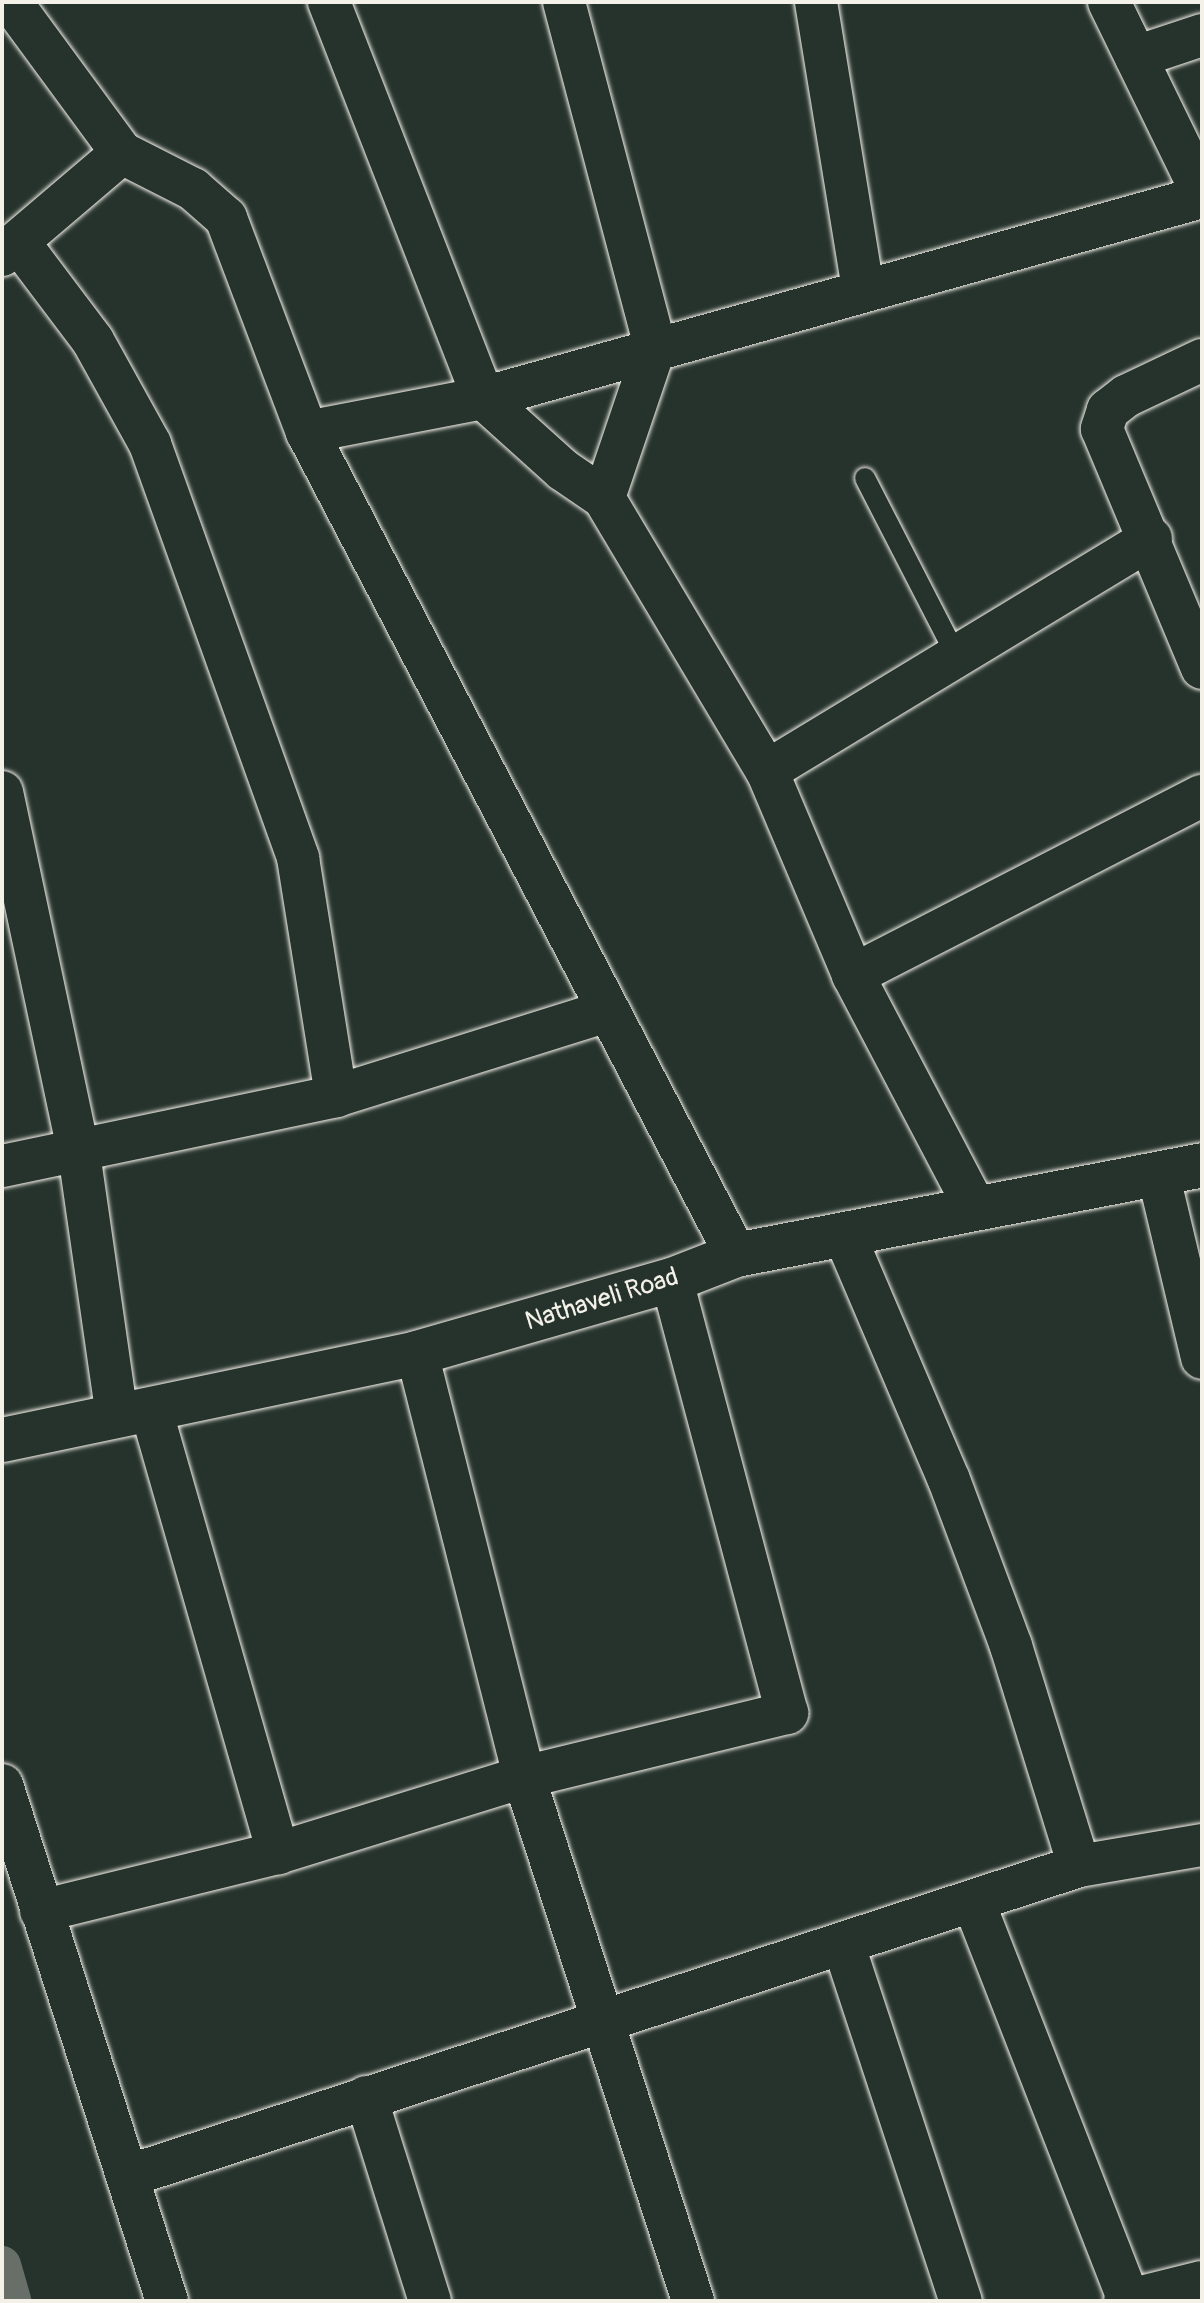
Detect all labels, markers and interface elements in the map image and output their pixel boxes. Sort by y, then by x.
street label: Nathaveli Road [522,1262,682,1338]

